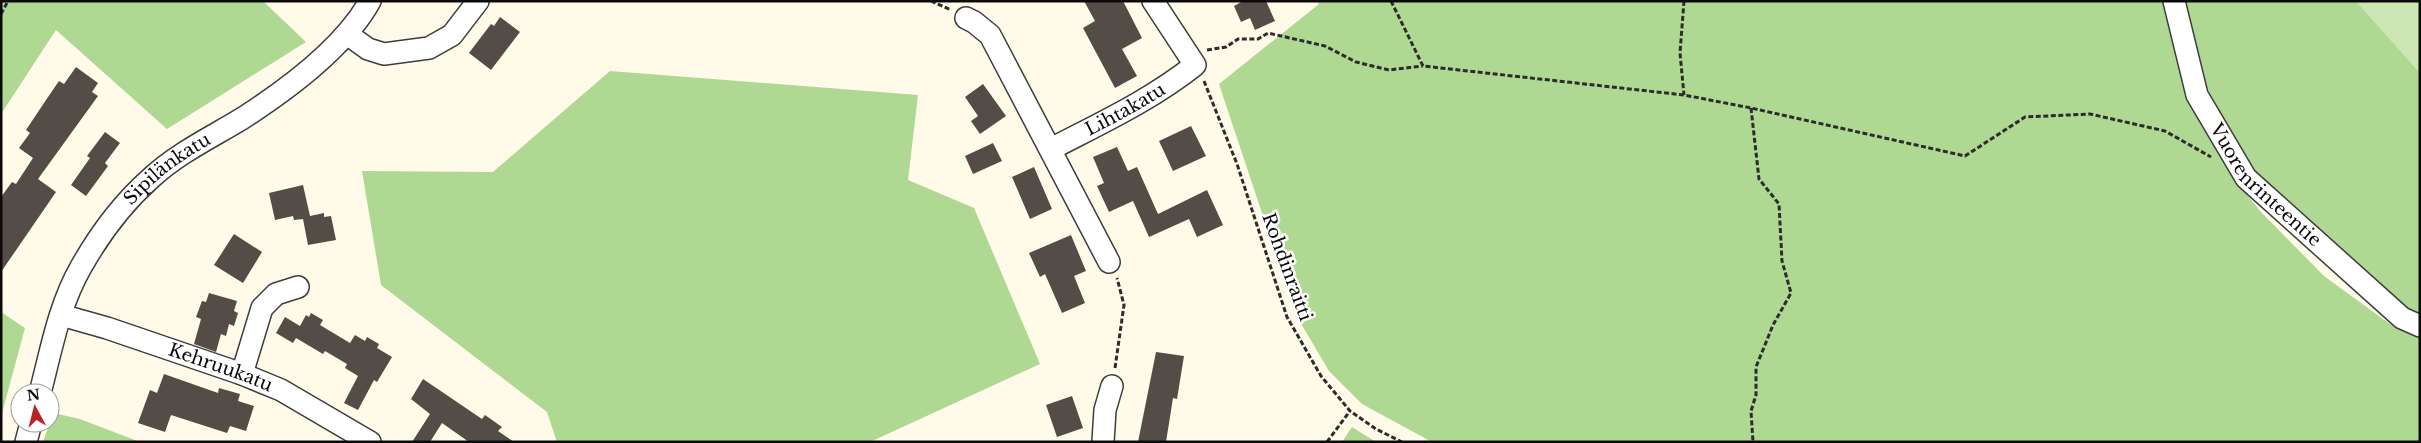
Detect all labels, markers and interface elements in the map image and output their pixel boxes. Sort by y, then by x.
street label: Lihtakatu [1082,78,1169,141]
street label: Vuorenrinteentie [2205,119,2326,251]
street label: Sipilänkatu [119,128,214,209]
street label: Rohdinraitti [1257,210,1317,324]
street label: Kehruukatu [166,339,276,396]
north arrow [10,383,60,433]
text: N [26,385,41,405]

